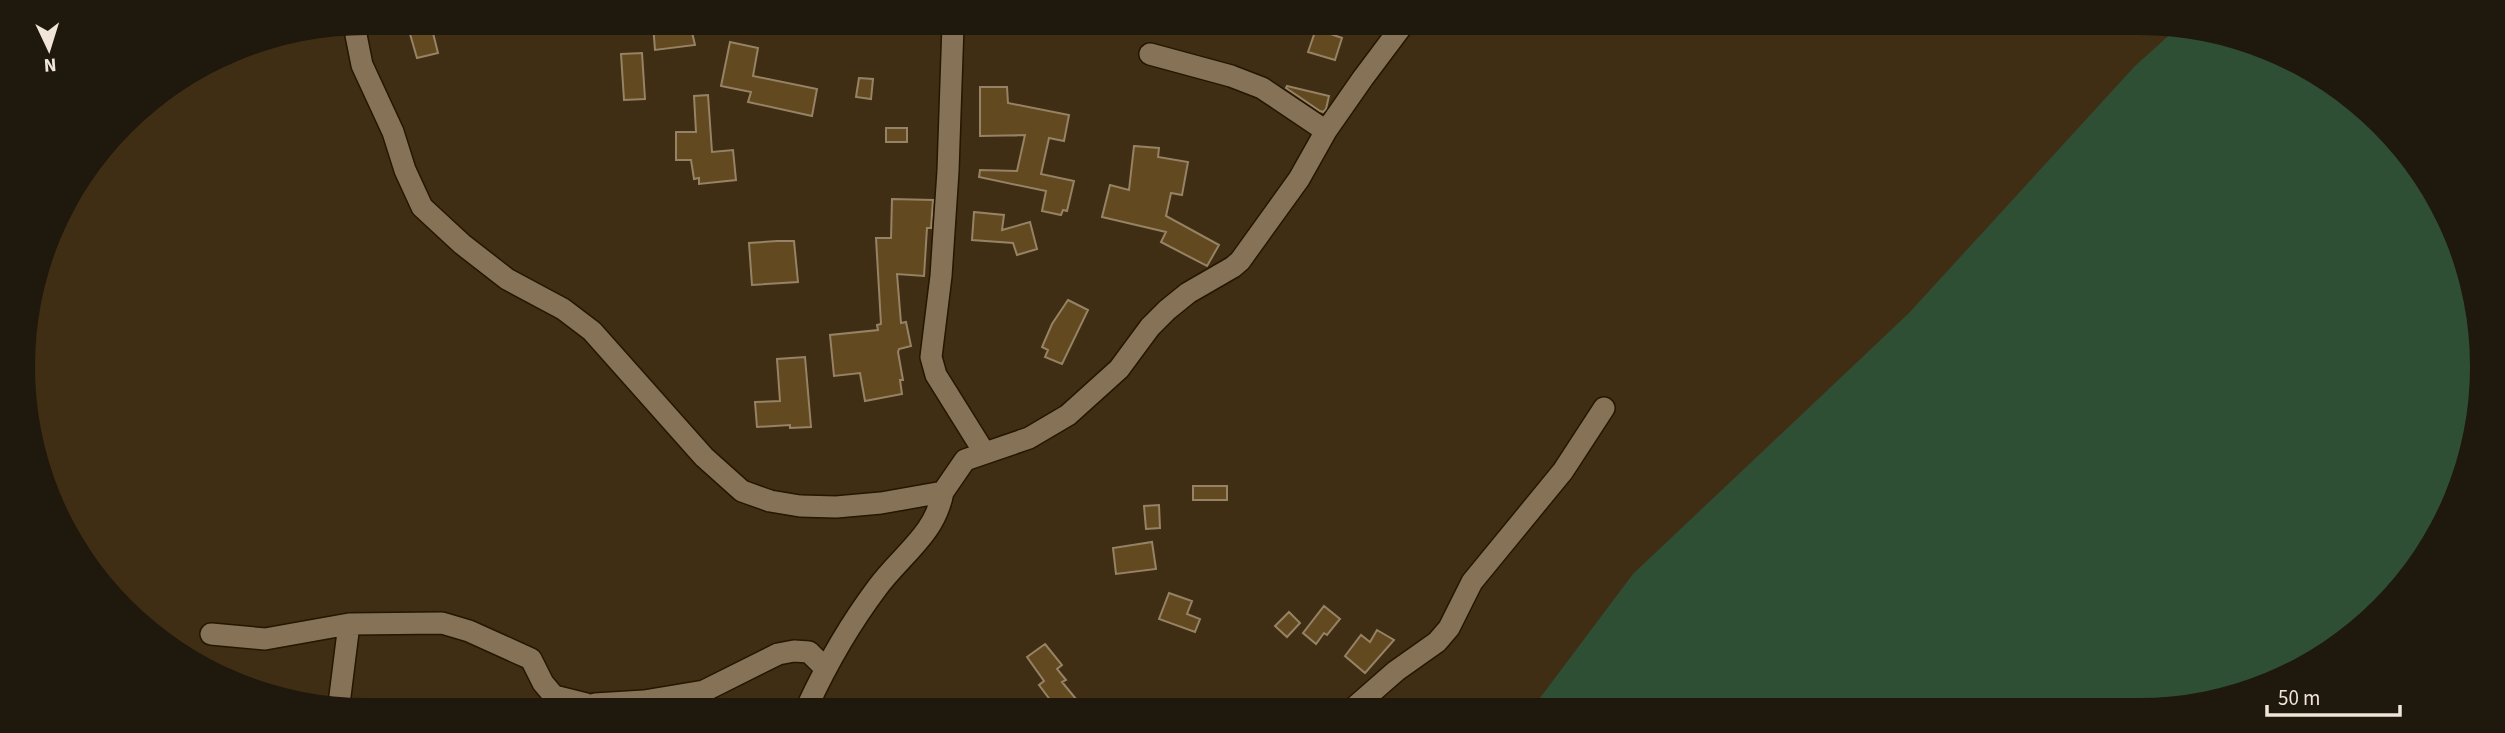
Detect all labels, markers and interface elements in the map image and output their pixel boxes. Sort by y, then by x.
north arrow [14,14,84,84]
text: N [43,51,57,78]
scale bar [2267,674,2400,718]
text: 50 m [2278,683,2320,713]

